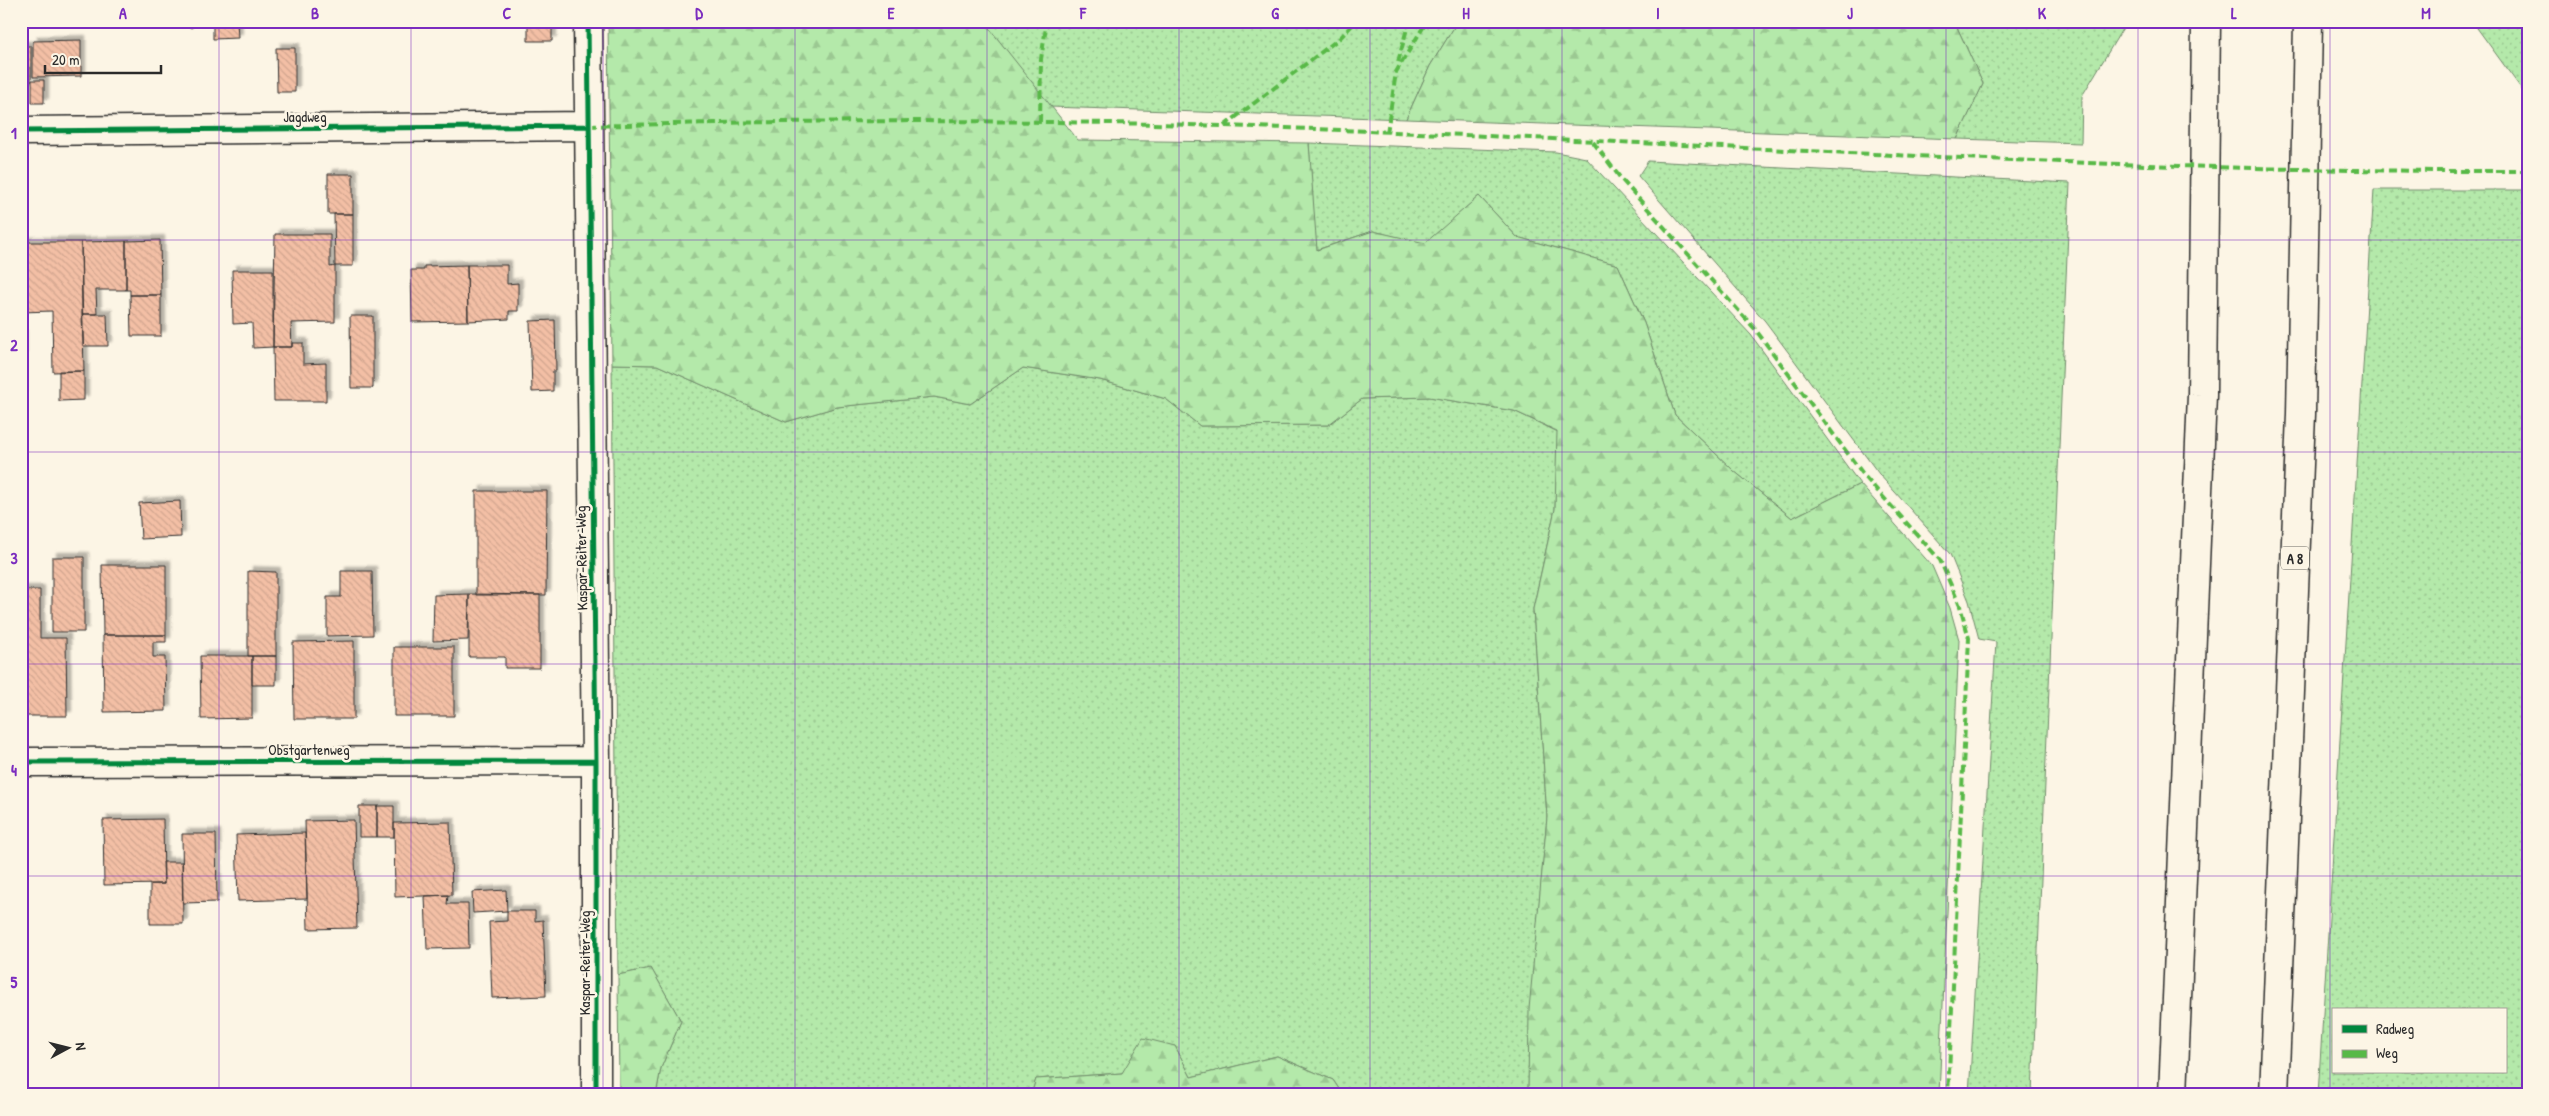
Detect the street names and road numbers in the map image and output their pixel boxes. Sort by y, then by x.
street label: Jagdweg [283,106,327,127]
street label: Kaspar-Reiter-Weg [570,505,592,610]
road number: A 8 [2281,546,2309,570]
street label: Obstgartenweg [268,739,350,760]
street label: Kaspar-Reiter-Weg [574,910,595,1015]

